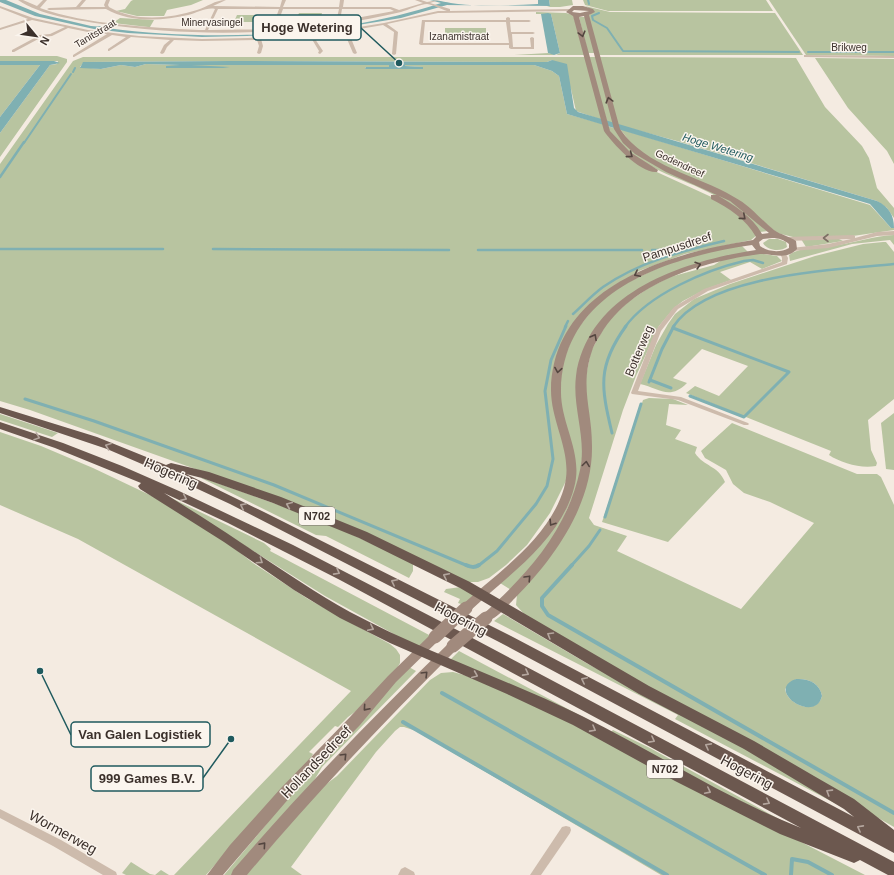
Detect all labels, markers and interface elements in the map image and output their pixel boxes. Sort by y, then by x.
callout: Hoge Wetering [253,15,361,40]
north arrow [16,16,56,56]
street label: Tanitstraat [73,17,118,50]
street label: Minervasingel [181,17,243,28]
text: Hoge Wetering [261,20,353,35]
one-way arrow [577,30,586,37]
street label: Izanamistraat [429,31,489,42]
text: N [38,34,52,47]
street label: Brikweg [831,42,867,53]
one-way arrow [605,97,614,104]
water label: Hoge Wetering [681,131,756,164]
street label: Godendreef [654,147,706,180]
one-way arrow [625,150,632,157]
one-way arrow [738,212,746,219]
street label: Pampusdreef [641,229,714,265]
one-way arrow [823,234,829,242]
one-way arrow [695,261,702,270]
one-way arrow [634,269,642,277]
street label: Botterweg [622,323,656,379]
one-way arrow [590,334,597,341]
one-way arrow [554,367,563,373]
one-way arrow [33,433,40,441]
one-way arrow [104,443,111,451]
street label: Hogering [142,454,200,492]
one-way arrow [581,461,590,467]
one-way arrow [180,493,188,501]
one-way arrow [286,501,293,509]
one-way arrow [240,504,247,511]
road number: N702 [299,507,335,525]
one-way arrow [549,519,557,526]
one-way arrow [256,556,263,564]
one-way arrow [333,568,340,575]
one-way arrow [442,573,450,581]
one-way arrow [523,575,530,583]
one-way arrow [391,579,398,587]
street label: Hogering [432,599,490,639]
one-way arrow [367,623,375,631]
one-way arrow [547,632,554,639]
one-way arrow [522,668,529,675]
one-way arrow [472,670,479,678]
one-way arrow [420,671,428,679]
one-way arrow [581,677,588,685]
one-way arrow [364,703,371,711]
callout: Van Galen Logistiek [71,722,210,747]
street label: Hollandsedreef [278,722,355,801]
one-way arrow [589,725,596,732]
text: Van Galen Logistiek [78,727,203,742]
one-way arrow [648,736,655,743]
one-way arrow [705,743,712,751]
street label: Hogering [718,752,776,792]
one-way arrow [339,753,347,761]
road number: N702 [647,760,683,778]
callout: 999 Games B.V. [91,766,203,791]
text: 999 Games B.V. [99,771,195,786]
one-way arrow [704,786,711,794]
one-way arrow [826,789,833,796]
one-way arrow [762,797,770,804]
street label: Wormerweg [26,807,100,857]
one-way arrow [857,825,864,832]
one-way arrow [258,842,265,850]

